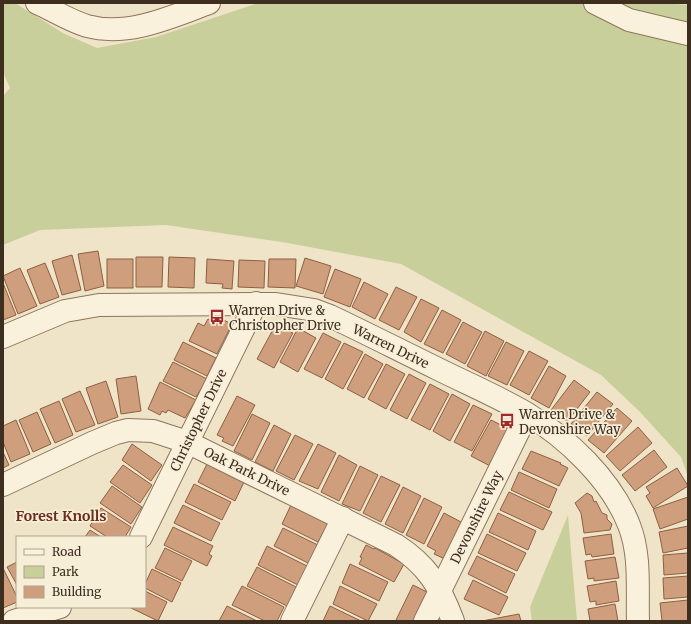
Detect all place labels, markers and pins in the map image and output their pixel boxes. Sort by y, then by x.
place label: Warren Drive & Christopher Drive [228,302,341,334]
bus stop icon: Warren Drive & Christopher Drive [208,308,226,326]
place label: Warren Drive & Devonshire Way [518,406,621,438]
bus stop icon: Warren Drive & Devonshire Way [498,412,516,430]

